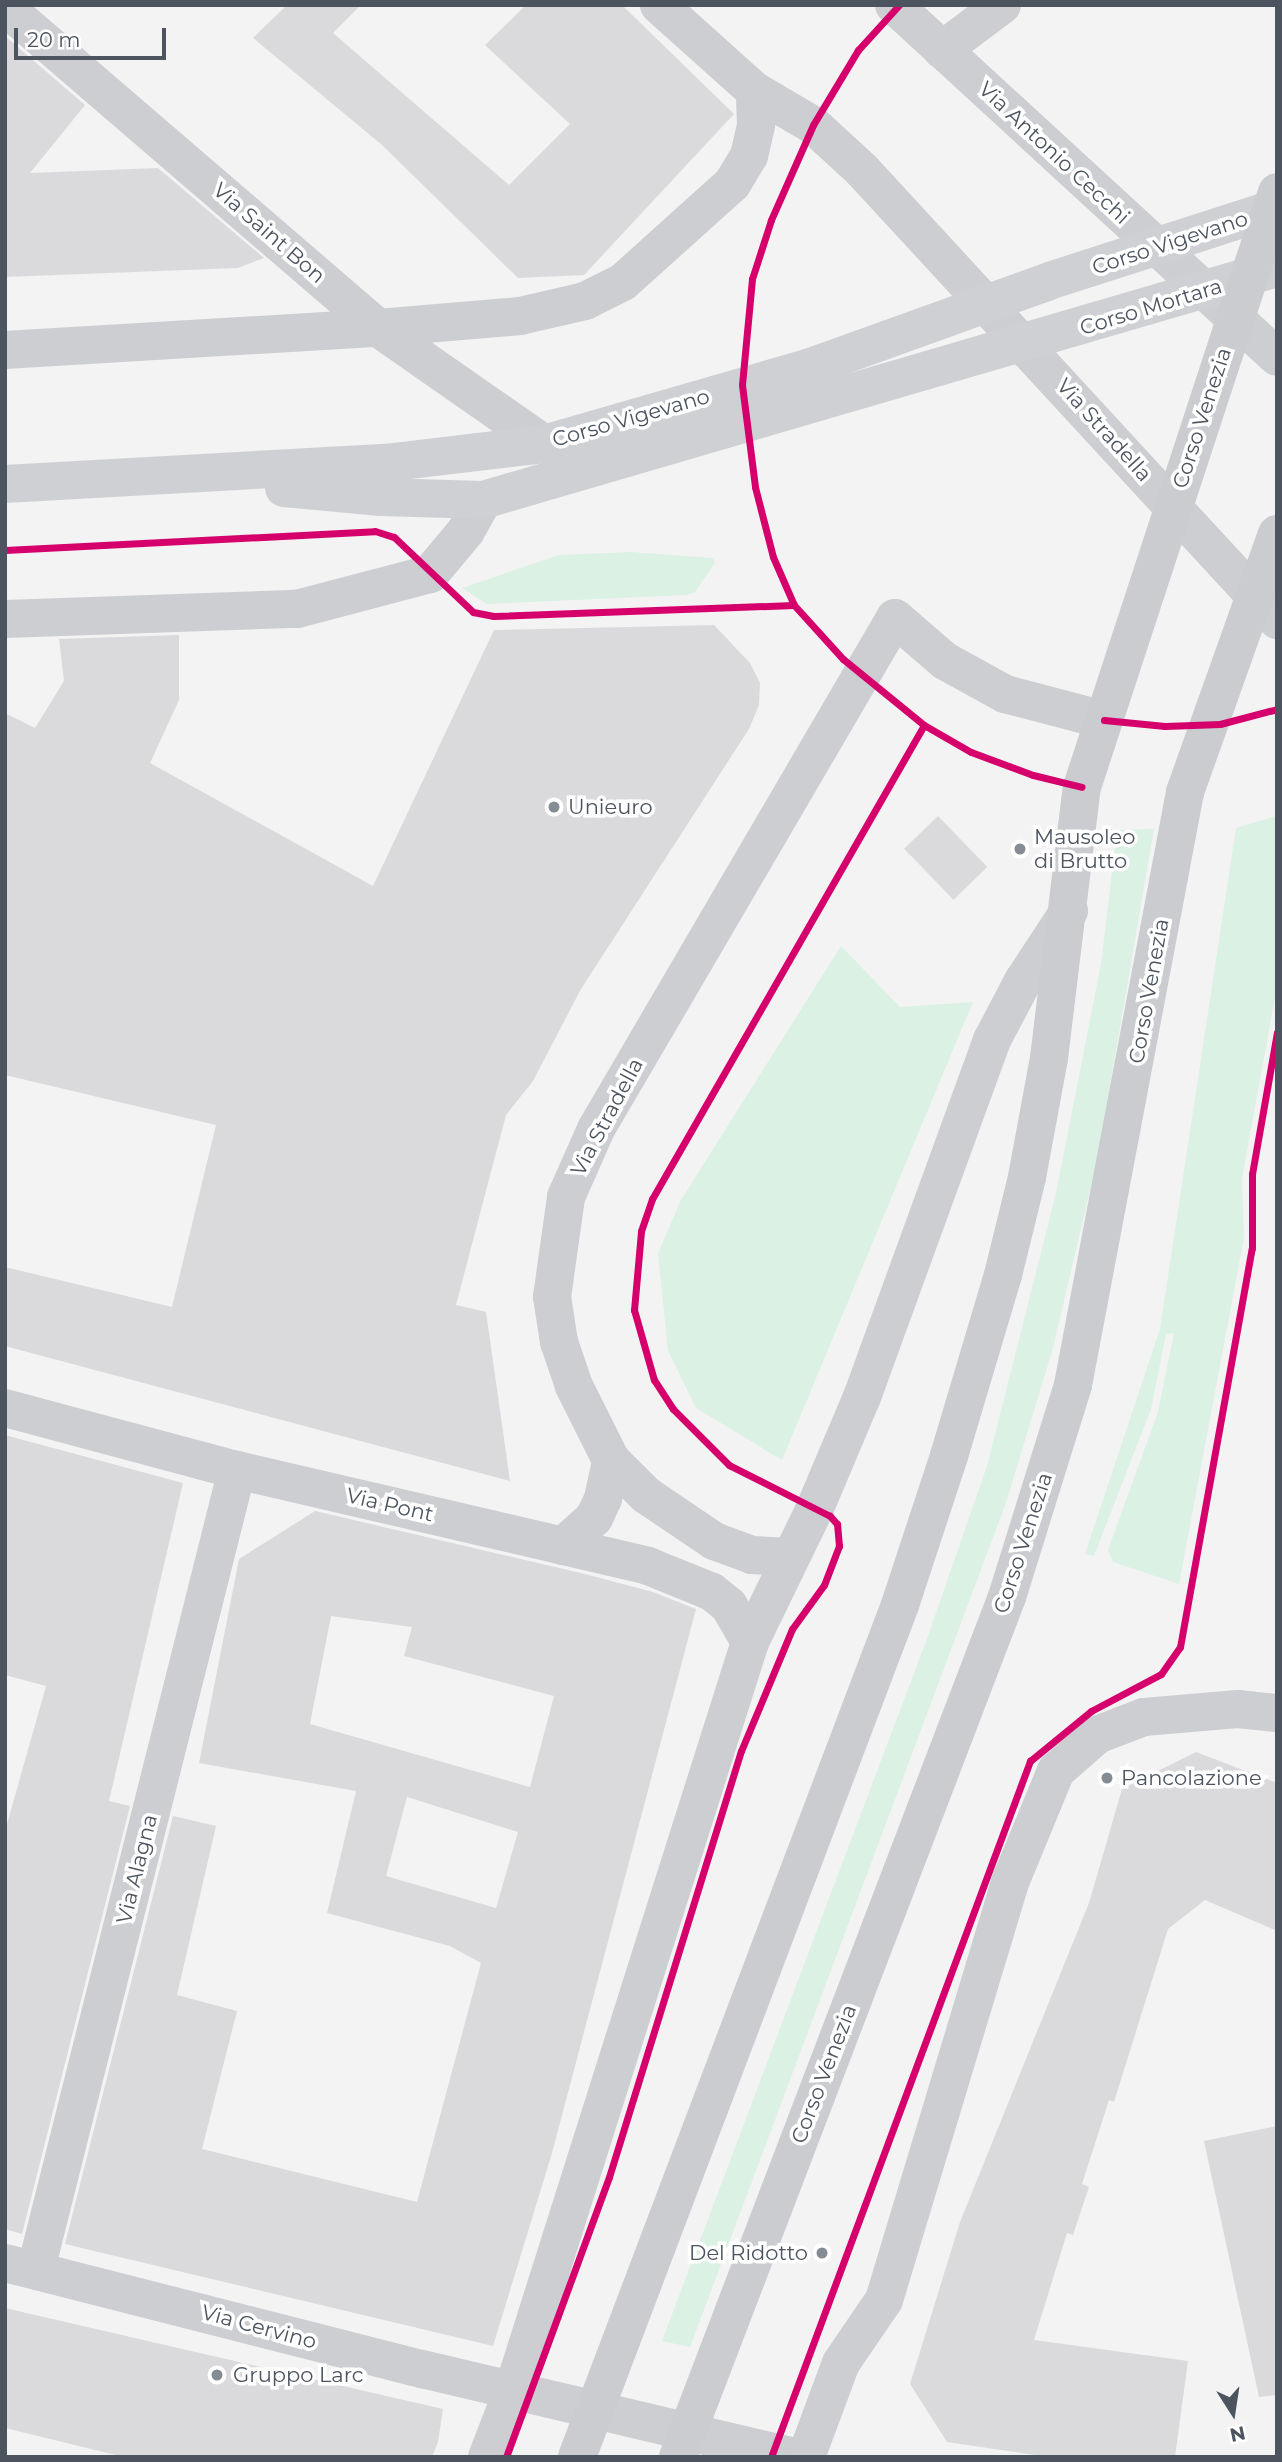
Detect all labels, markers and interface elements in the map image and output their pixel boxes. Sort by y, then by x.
scale bar [18,14,170,58]
text: 20 m [27,27,81,52]
street label: Via Antonio Cecchi [973,77,1135,229]
street label: Via Saint Bon [208,177,330,289]
street label: Corso Vigevano [1089,206,1251,280]
street label: Corso Mortara [1077,273,1225,341]
street label: Corso Venezia [1167,344,1237,492]
street label: Via Stradella [1051,373,1157,487]
street label: Corso Vigevano [549,384,713,452]
place label: Unieuro [568,794,653,820]
marker: Unieuro [546,799,562,815]
place label: Mausoleo di Brutto [1034,824,1135,874]
marker: Mausoleo di Brutto [1012,841,1028,857]
street label: Corso Venezia [1124,917,1174,1065]
street label: Via Stradella [565,1054,649,1180]
street label: Corso Venezia [988,1469,1058,1617]
street label: Via Pont [344,1483,436,1527]
place label: Pancolazione [1121,1765,1262,1791]
marker: Pancolazione [1099,1770,1115,1786]
street label: Via Alagna [111,1812,163,1926]
street label: Corso Venezia [786,2001,862,2147]
place label: Del Ridotto [689,2240,808,2266]
marker: Del Ridotto [814,2245,830,2261]
street label: Via Cervino [199,2300,319,2354]
place label: Gruppo Larc [233,2362,364,2388]
marker: Gruppo Larc [207,2365,227,2385]
north arrow [1198,2378,1268,2448]
text: N [1228,2421,1247,2447]

